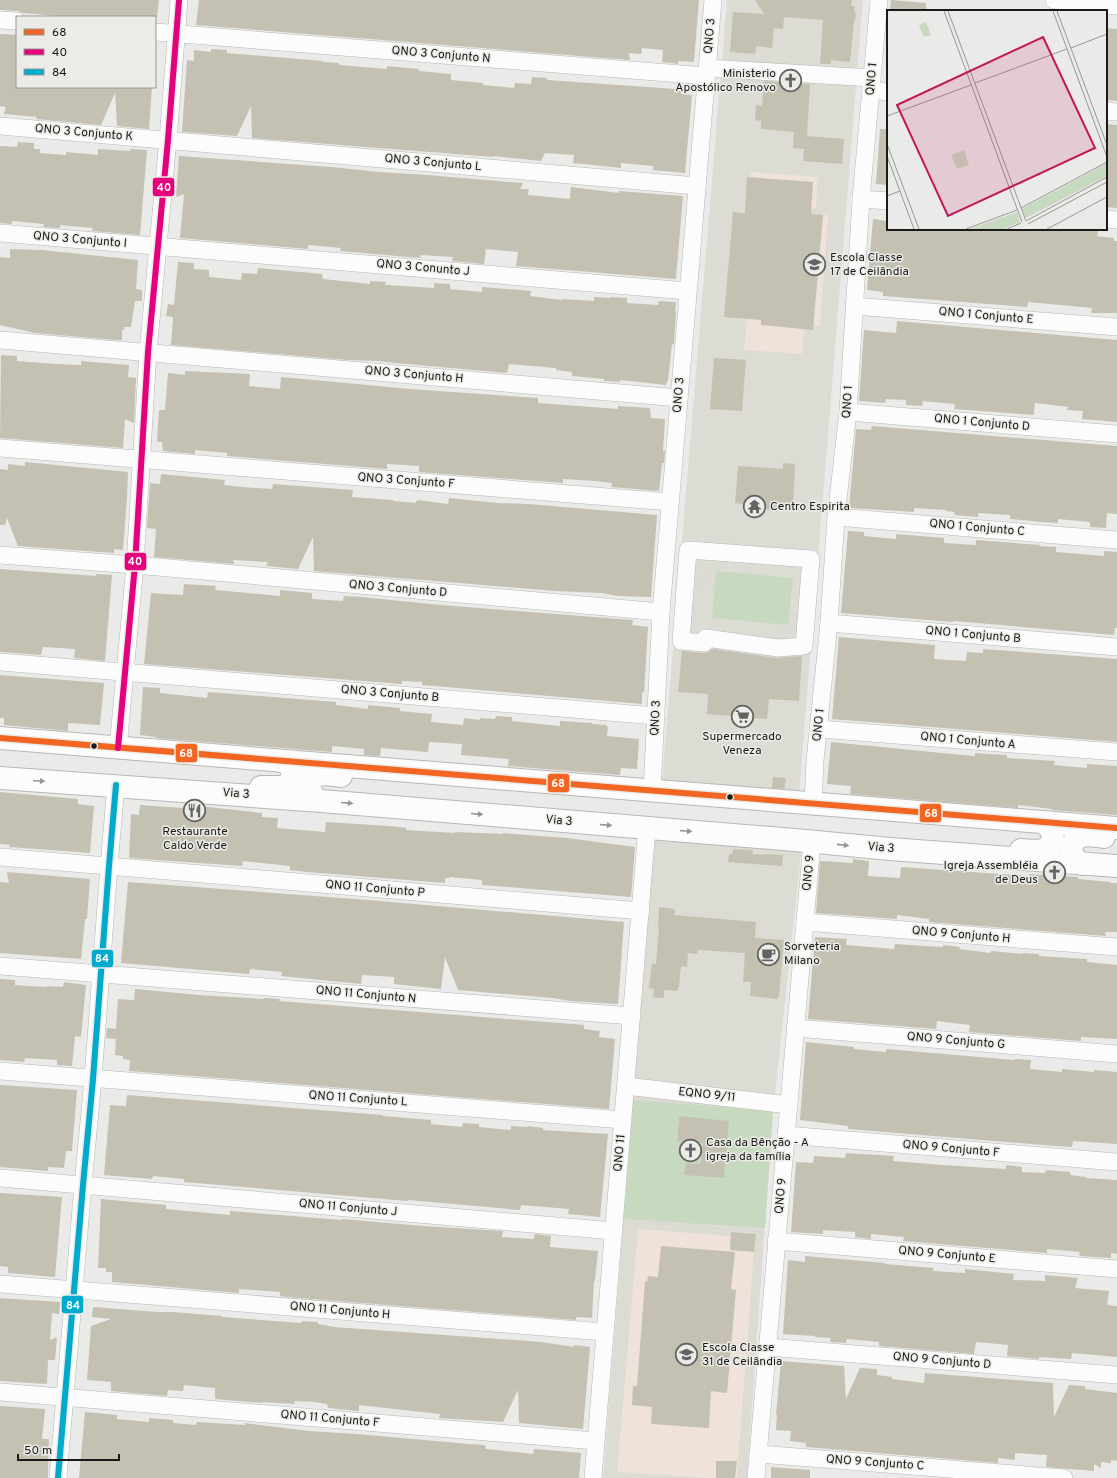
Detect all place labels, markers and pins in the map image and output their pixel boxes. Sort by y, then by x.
place label: Ministerio Apostólico Renovo [675,66,776,96]
church icon: Ministerio Apostólico Renovo [778,68,804,94]
place label: Escola Classe 17 de Ceilândia [830,250,909,280]
school or university icon: Escola Classe 17 de Ceilândia [802,252,828,278]
temple icon: Centro Espirita [741,494,767,520]
place label: Centro Espirita [770,499,850,515]
supermarket icon: Supermercado Veneza [729,703,755,729]
place label: Supermercado Veneza [702,729,782,759]
unlabelled marker [89,741,99,751]
unlabelled marker [725,792,735,802]
restaurant icon: Restaurante Caldo Verde [182,798,208,824]
place label: Restaurante Caldo Verde [162,824,228,854]
place label: Igreja Assembléia de Deus [944,858,1038,888]
church icon: Igreja Assembléia de Deus [1041,860,1067,886]
place label: Sorveteria Milano [784,939,840,969]
cafe icon: Sorveteria Milano [755,941,781,967]
place label: Casa da Bênção - A igreja da família [706,1135,809,1165]
church icon: Casa da Bênção - A igreja da família [678,1137,704,1163]
place label: Escola Classe 31 de Ceilândia [702,1340,782,1370]
school or university icon: Escola Classe 31 de Ceilândia [674,1342,700,1368]

